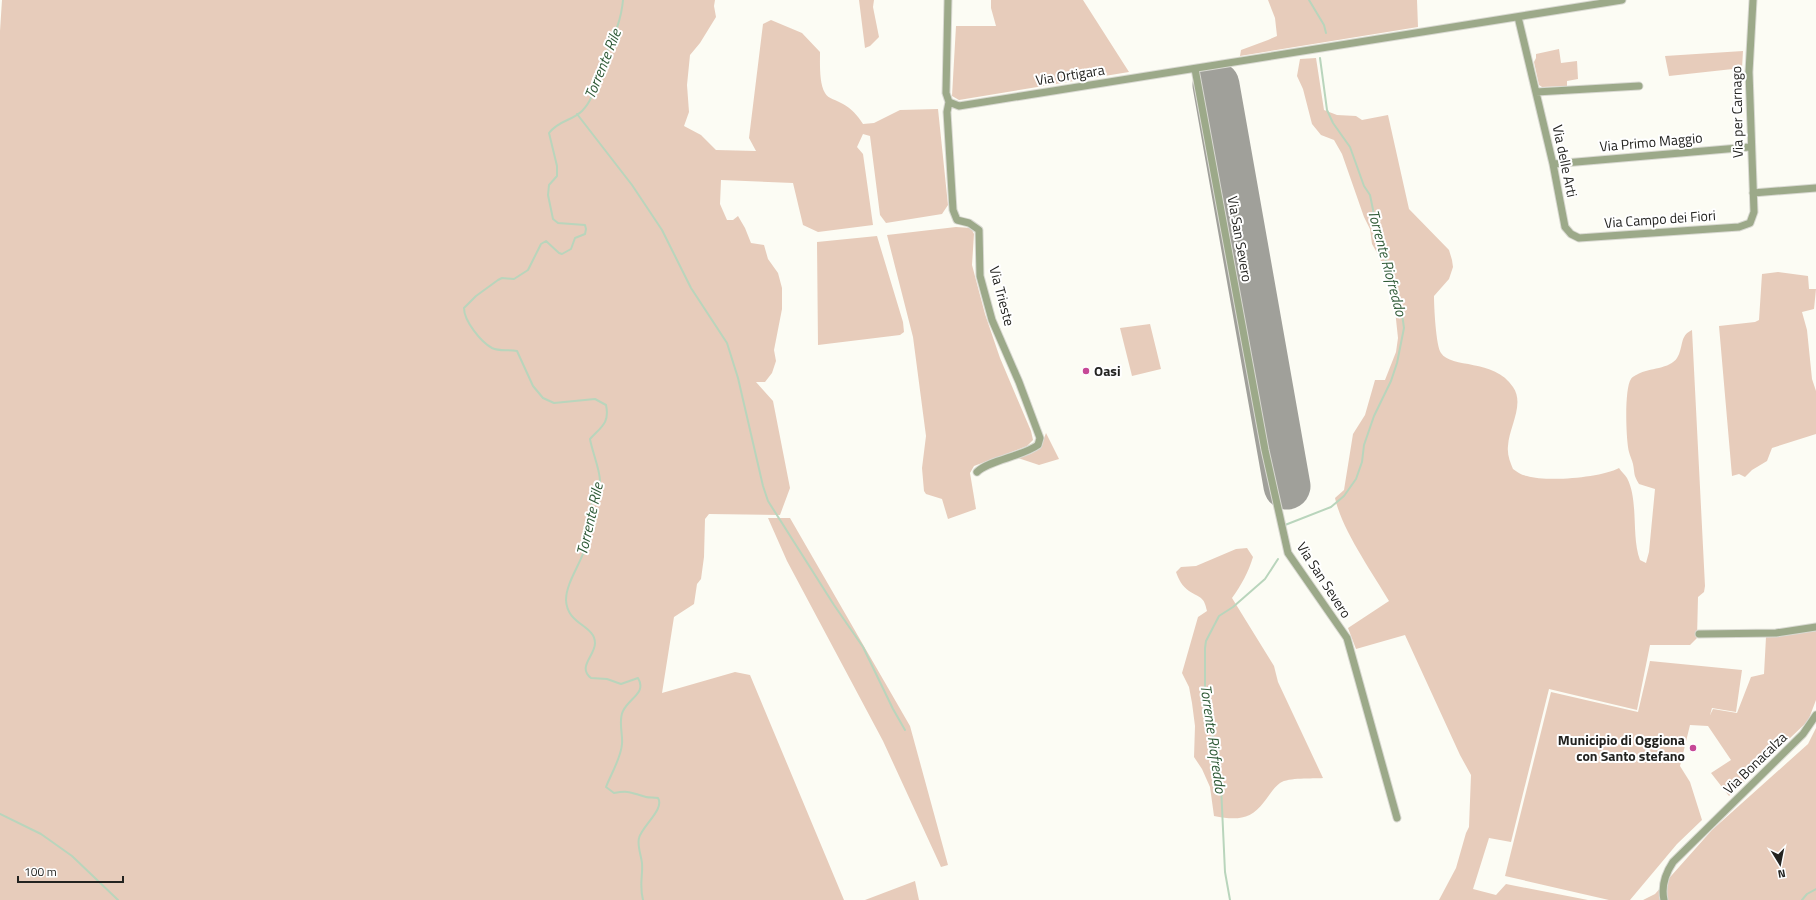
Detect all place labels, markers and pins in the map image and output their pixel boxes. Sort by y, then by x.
place label: Oasi [1094,360,1121,381]
marker: Oasi [1081,366,1091,376]
place label: Municipio di Oggiona con Santo stefano [1558,729,1685,766]
marker: Municipio di Oggiona con Santo stefano [1688,743,1698,753]

